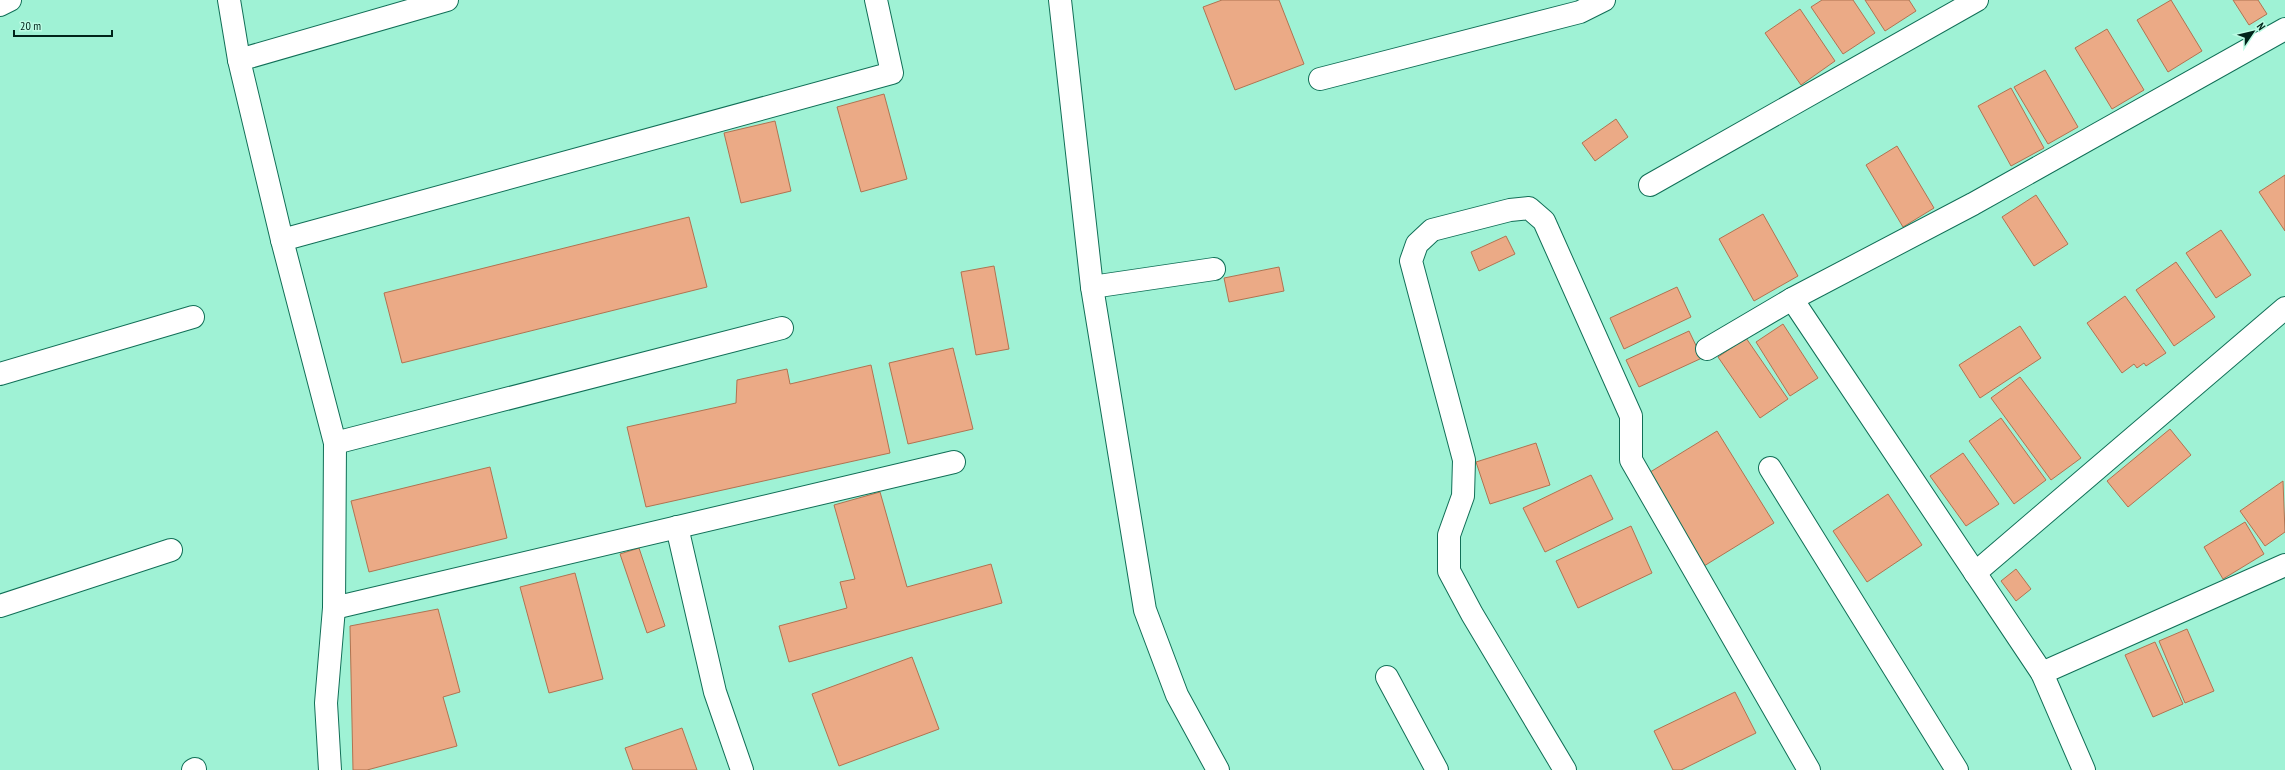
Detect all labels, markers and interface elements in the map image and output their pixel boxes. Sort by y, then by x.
scale bar [14,12,112,38]
north arrow [2233,12,2273,52]
text: 20 m [20,18,41,33]
text: N [2254,20,2269,33]

